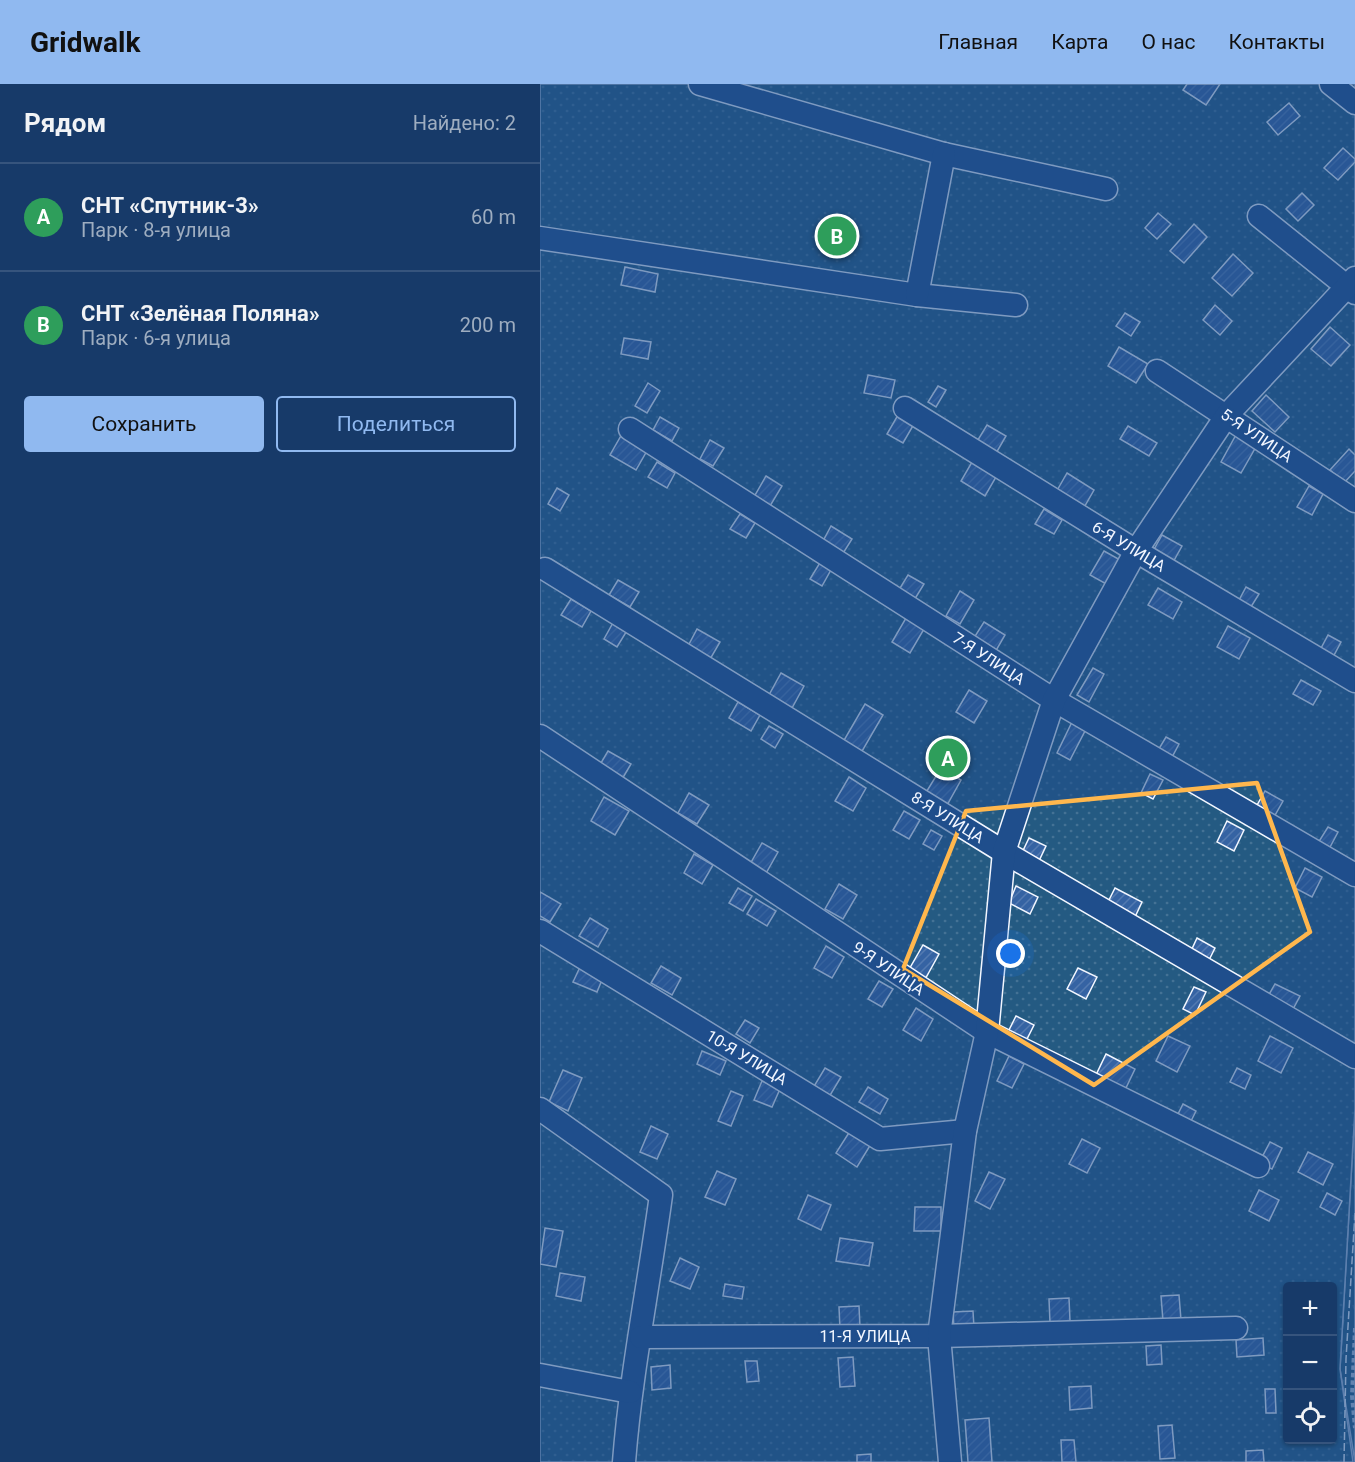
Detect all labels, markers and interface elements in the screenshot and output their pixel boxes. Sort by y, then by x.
text: Gridwalk [30,26,140,59]
text: Главная [938,30,1018,54]
text: Карта [1051,30,1108,54]
text: О нас [1141,30,1196,54]
text: Контакты [1229,30,1325,54]
text: Рядом [24,108,106,138]
text: Найдено: 2 [413,111,516,135]
text: СНТ «Спутник-3» [81,193,259,218]
text: A [37,205,50,229]
text: 60 m [471,205,516,229]
pin: B [818,214,856,258]
text: Парк · 8-я улица [81,218,231,242]
text: СНТ «Зелёная Поляна» [81,301,320,326]
text: B [37,313,50,337]
text: 200 m [460,313,516,337]
text: Парк · 6-я улица [81,326,231,350]
button: Сохранить [24,396,264,452]
button: Поделиться [276,396,516,452]
street label: 5-Я УЛИЦА [1217,405,1297,467]
street label: 6-Я УЛИЦА [1089,517,1169,576]
street label: 7-Я УЛИЦА [949,628,1029,689]
pin: A [928,736,968,780]
street label: 8-Я УЛИЦА [908,788,988,848]
street label: 9-Я УЛИЦА [849,938,929,1000]
your location [996,939,1025,968]
street label: 10-Я УЛИЦА [703,1026,791,1089]
map controls [1283,1282,1337,1444]
button: + [1283,1282,1337,1336]
street label: 11-Я УЛИЦА [819,1327,911,1346]
button: − [1283,1336,1337,1390]
button: locate [1283,1390,1337,1444]

